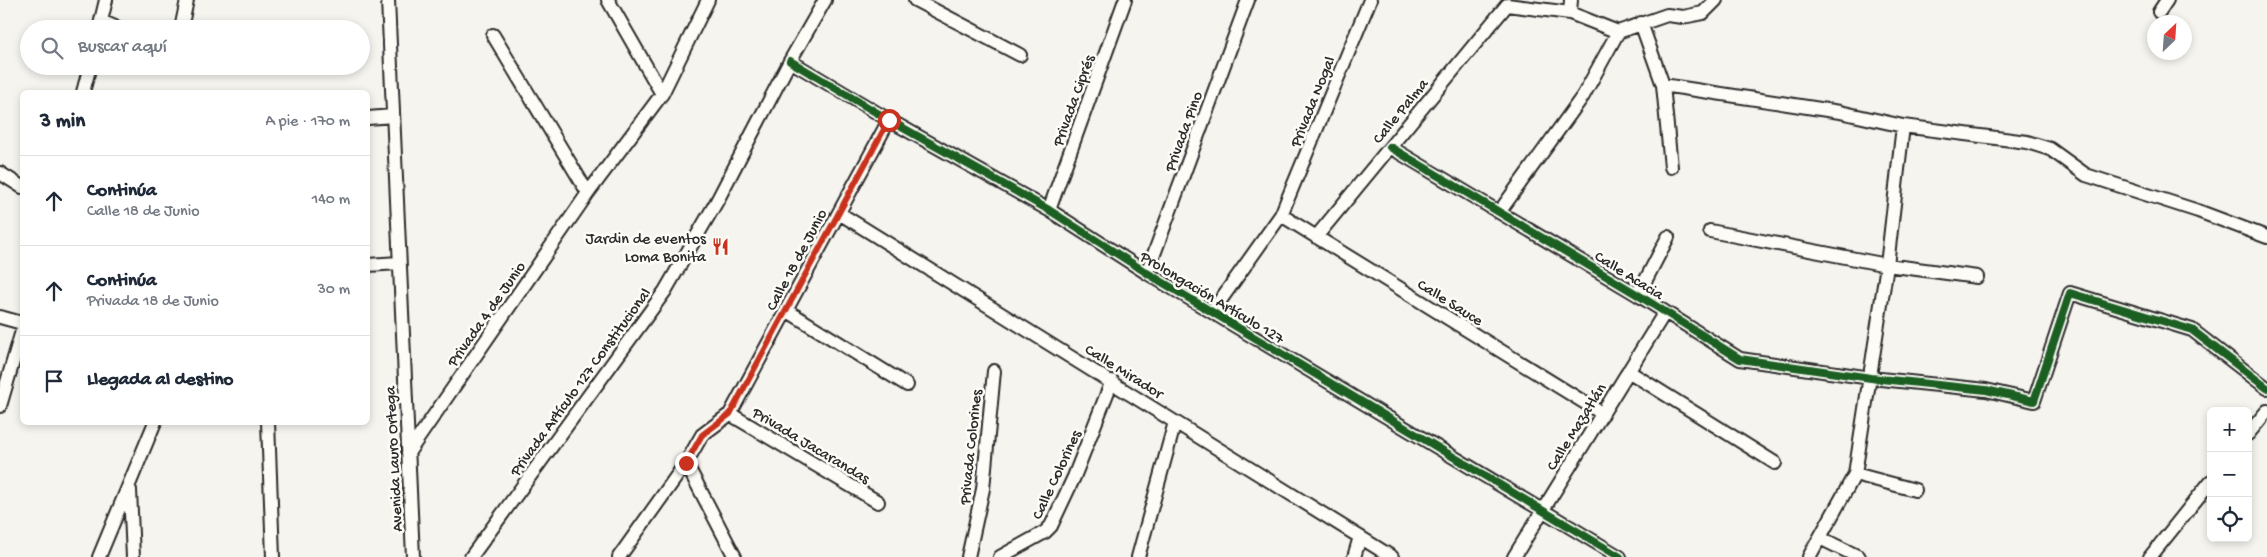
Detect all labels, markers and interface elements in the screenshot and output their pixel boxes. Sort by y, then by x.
north arrow [2147,15,2192,60]
search box [20,20,370,75]
icon: search [38,34,66,62]
text: Buscar aquí [78,36,167,59]
street label: Privada Ciprés [1050,52,1101,150]
street label: Privada Nogal [1287,54,1341,151]
street label: Calle Palma [1370,75,1434,149]
street label: Privada Pino [1162,89,1209,176]
route start [878,109,901,132]
text: 3 min [40,110,85,135]
text: A pie · 170 m [266,113,350,132]
text: Continúa [87,180,157,203]
icon: ahead [40,187,68,215]
text: 140 m [312,191,350,210]
text: Calle 18 de Junio [87,203,199,222]
street label: Calle 18 de Junio [763,207,833,315]
place label: Jardin de eventos Loma Bonita [585,231,707,268]
restaurant icon: Jardin de eventos Loma Bonita [710,236,730,256]
street label: Prolongación Artículo 127 [1135,248,1287,350]
street label: Calle Acacia [1590,248,1667,306]
street label: Privada 4 de Junio [444,259,531,372]
text: Continúa [87,270,157,293]
street label: Calle Sauce [1413,276,1486,332]
icon: ahead [40,277,68,305]
text: 30 m [317,281,350,300]
street label: Privada Artículo 127 Constitucional [507,285,656,482]
text: Privada 18 de Junio [87,293,219,312]
street label: Calle Mirador [1080,341,1167,405]
icon: arrive [40,367,68,395]
text: Llegada al destino [87,369,233,392]
street label: Calle Mazatlán [1544,380,1612,475]
street label: Avenida Lauro Ortega [382,384,409,532]
street label: Privada Colorines [957,388,988,507]
street label: Privada Jacarandas [747,404,873,490]
map controls [2207,407,2252,542]
button: + [2207,407,2252,452]
street label: Calle Colorines [1029,427,1088,523]
route end [675,452,698,475]
button: − [2207,452,2252,497]
button: locate [2207,497,2252,542]

